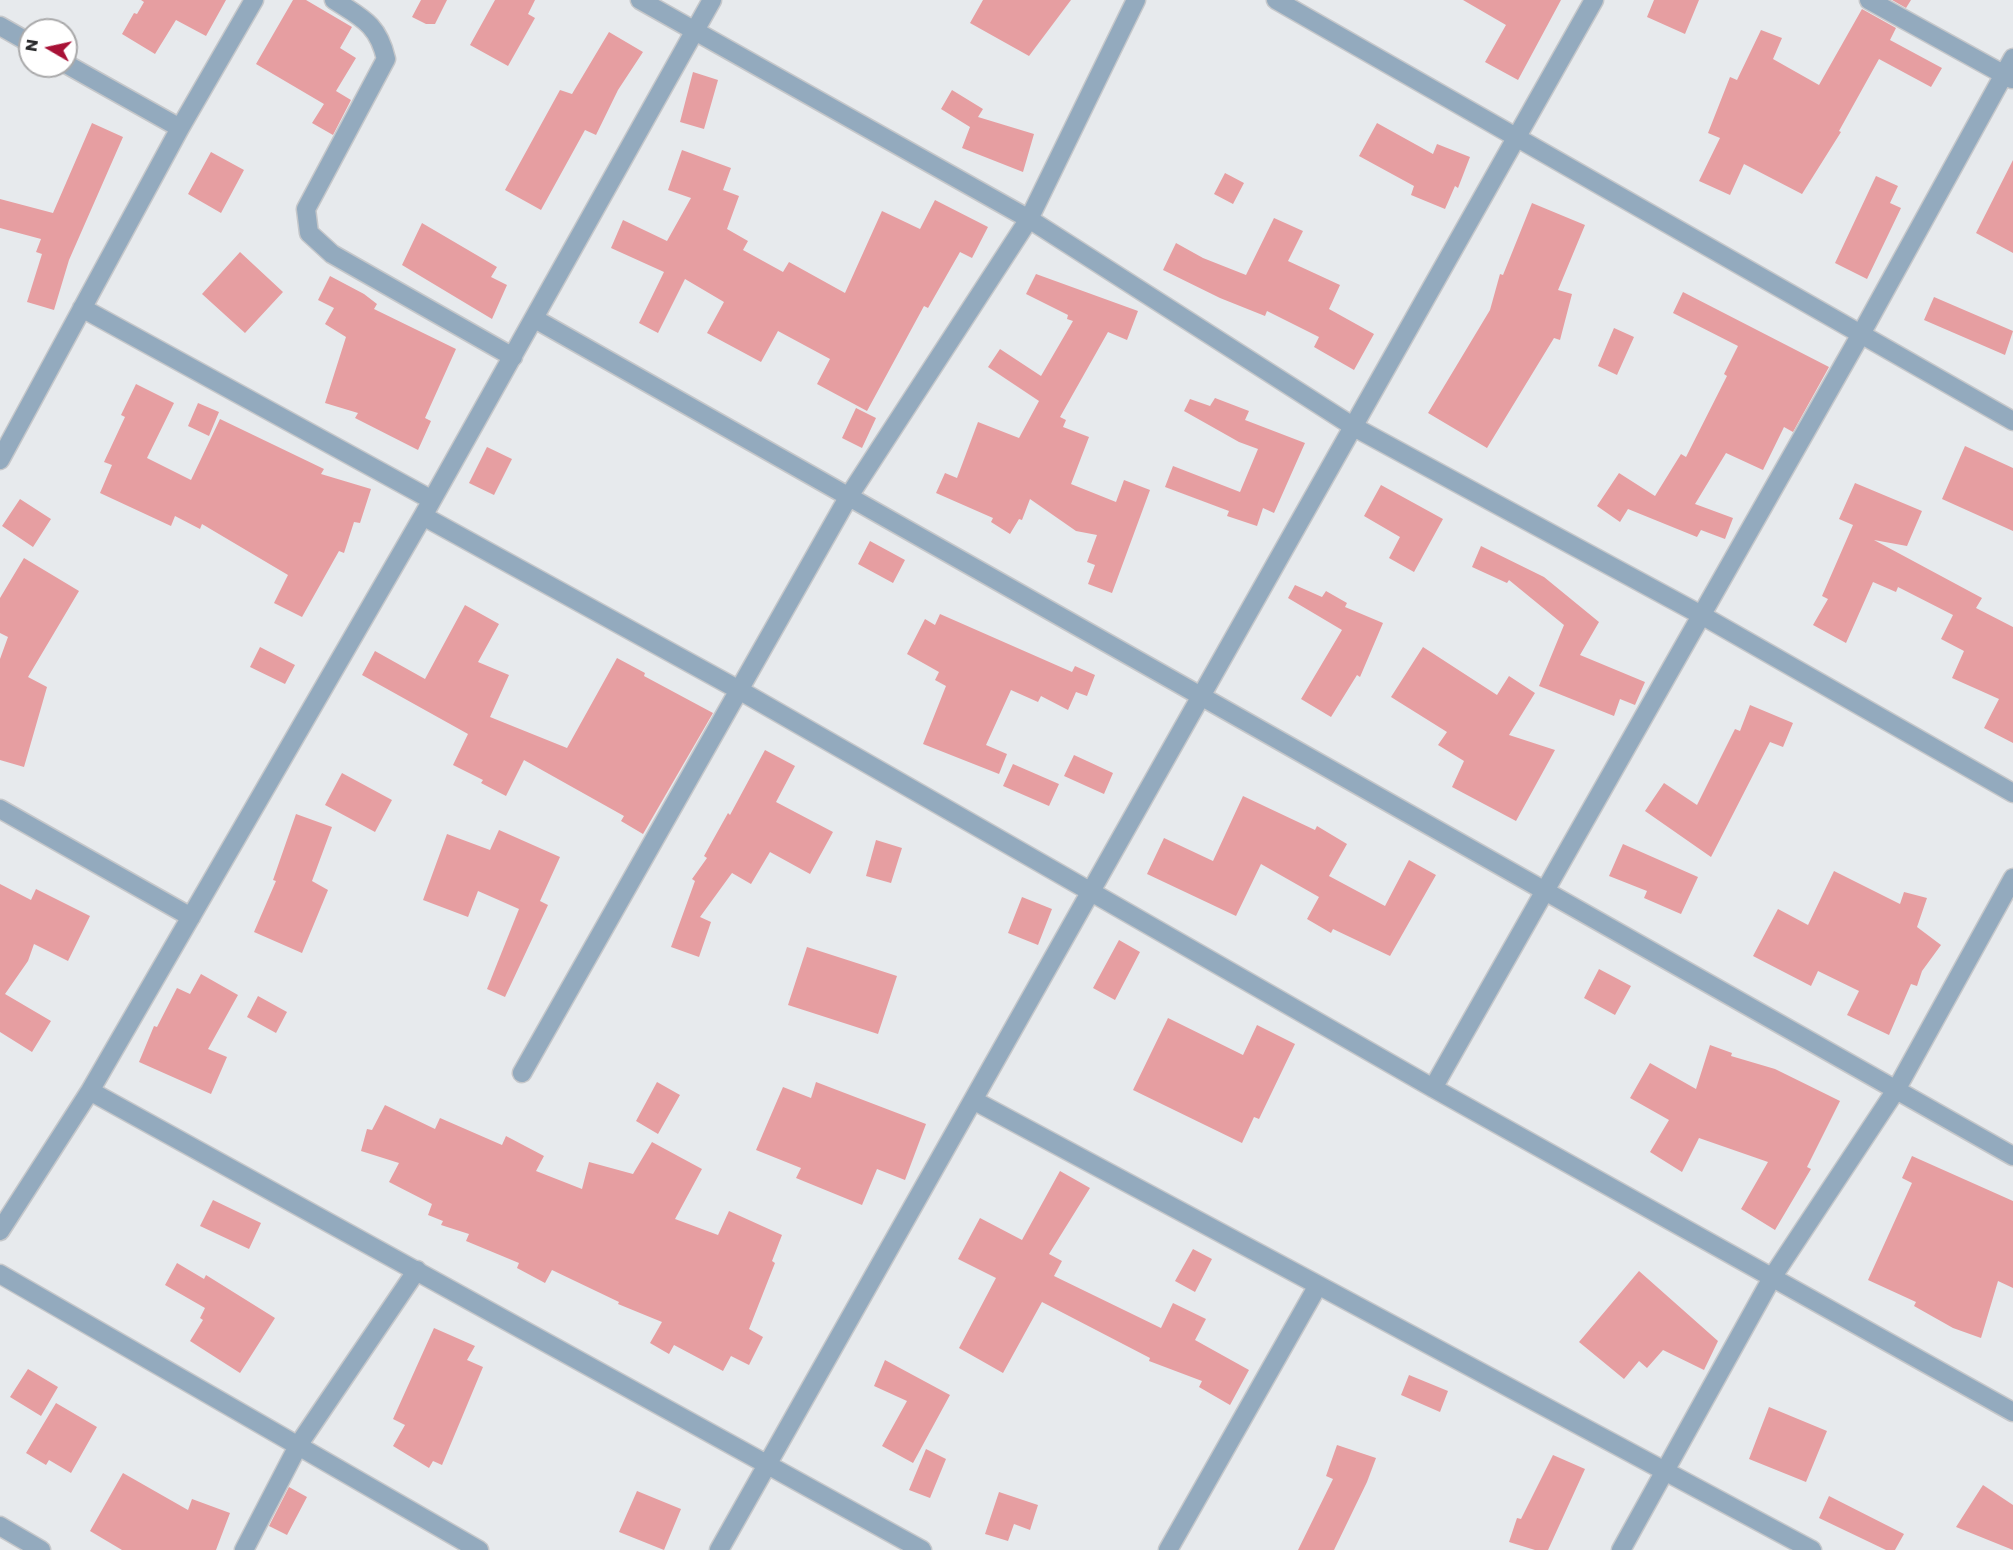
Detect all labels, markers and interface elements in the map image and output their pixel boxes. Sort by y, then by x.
north arrow [18,18,78,78]
text: N [19,38,44,53]

